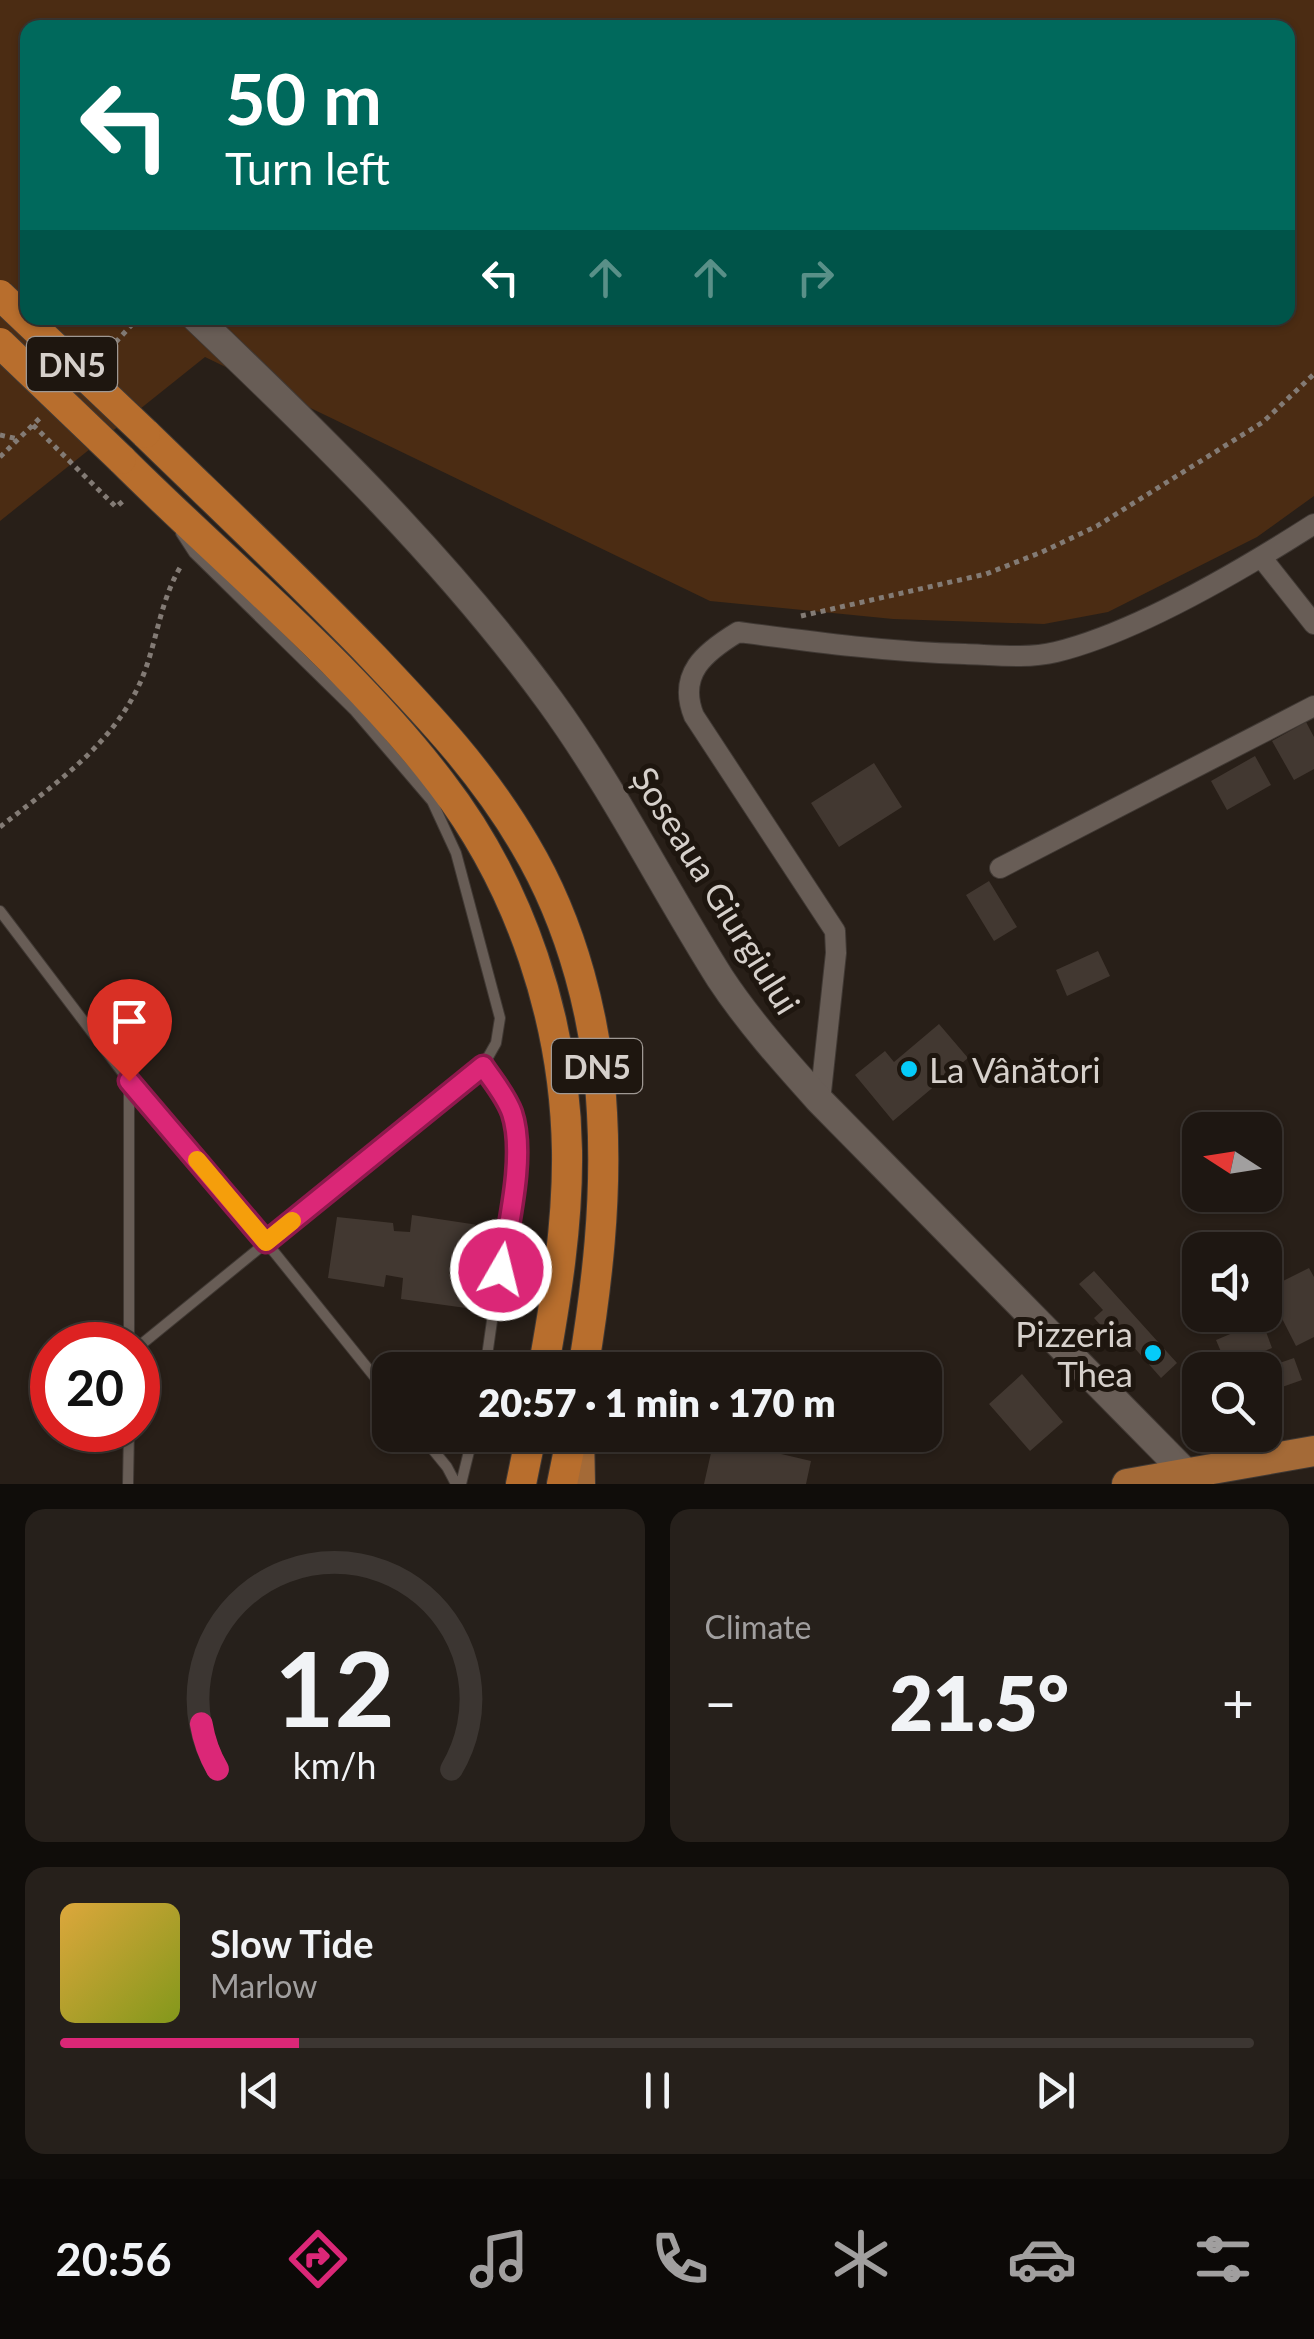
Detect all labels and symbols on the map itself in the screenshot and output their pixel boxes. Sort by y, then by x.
road number: DN5 [27,337,117,391]
street label: Șoseaua Giurgiului [624,759,810,1021]
pin [87,979,172,1082]
road number: DN5 [552,1039,642,1093]
place label: La Vânători [929,1048,1101,1090]
marker: La Vânători [898,1058,920,1080]
north arrow [1182,1112,1282,1212]
position arrow [449,1218,553,1322]
place label: Pizzeria Thea [1015,1312,1133,1394]
speed limit sign: 20 [30,1322,160,1452]
marker: Pizzeria Thea [1142,1342,1164,1364]

